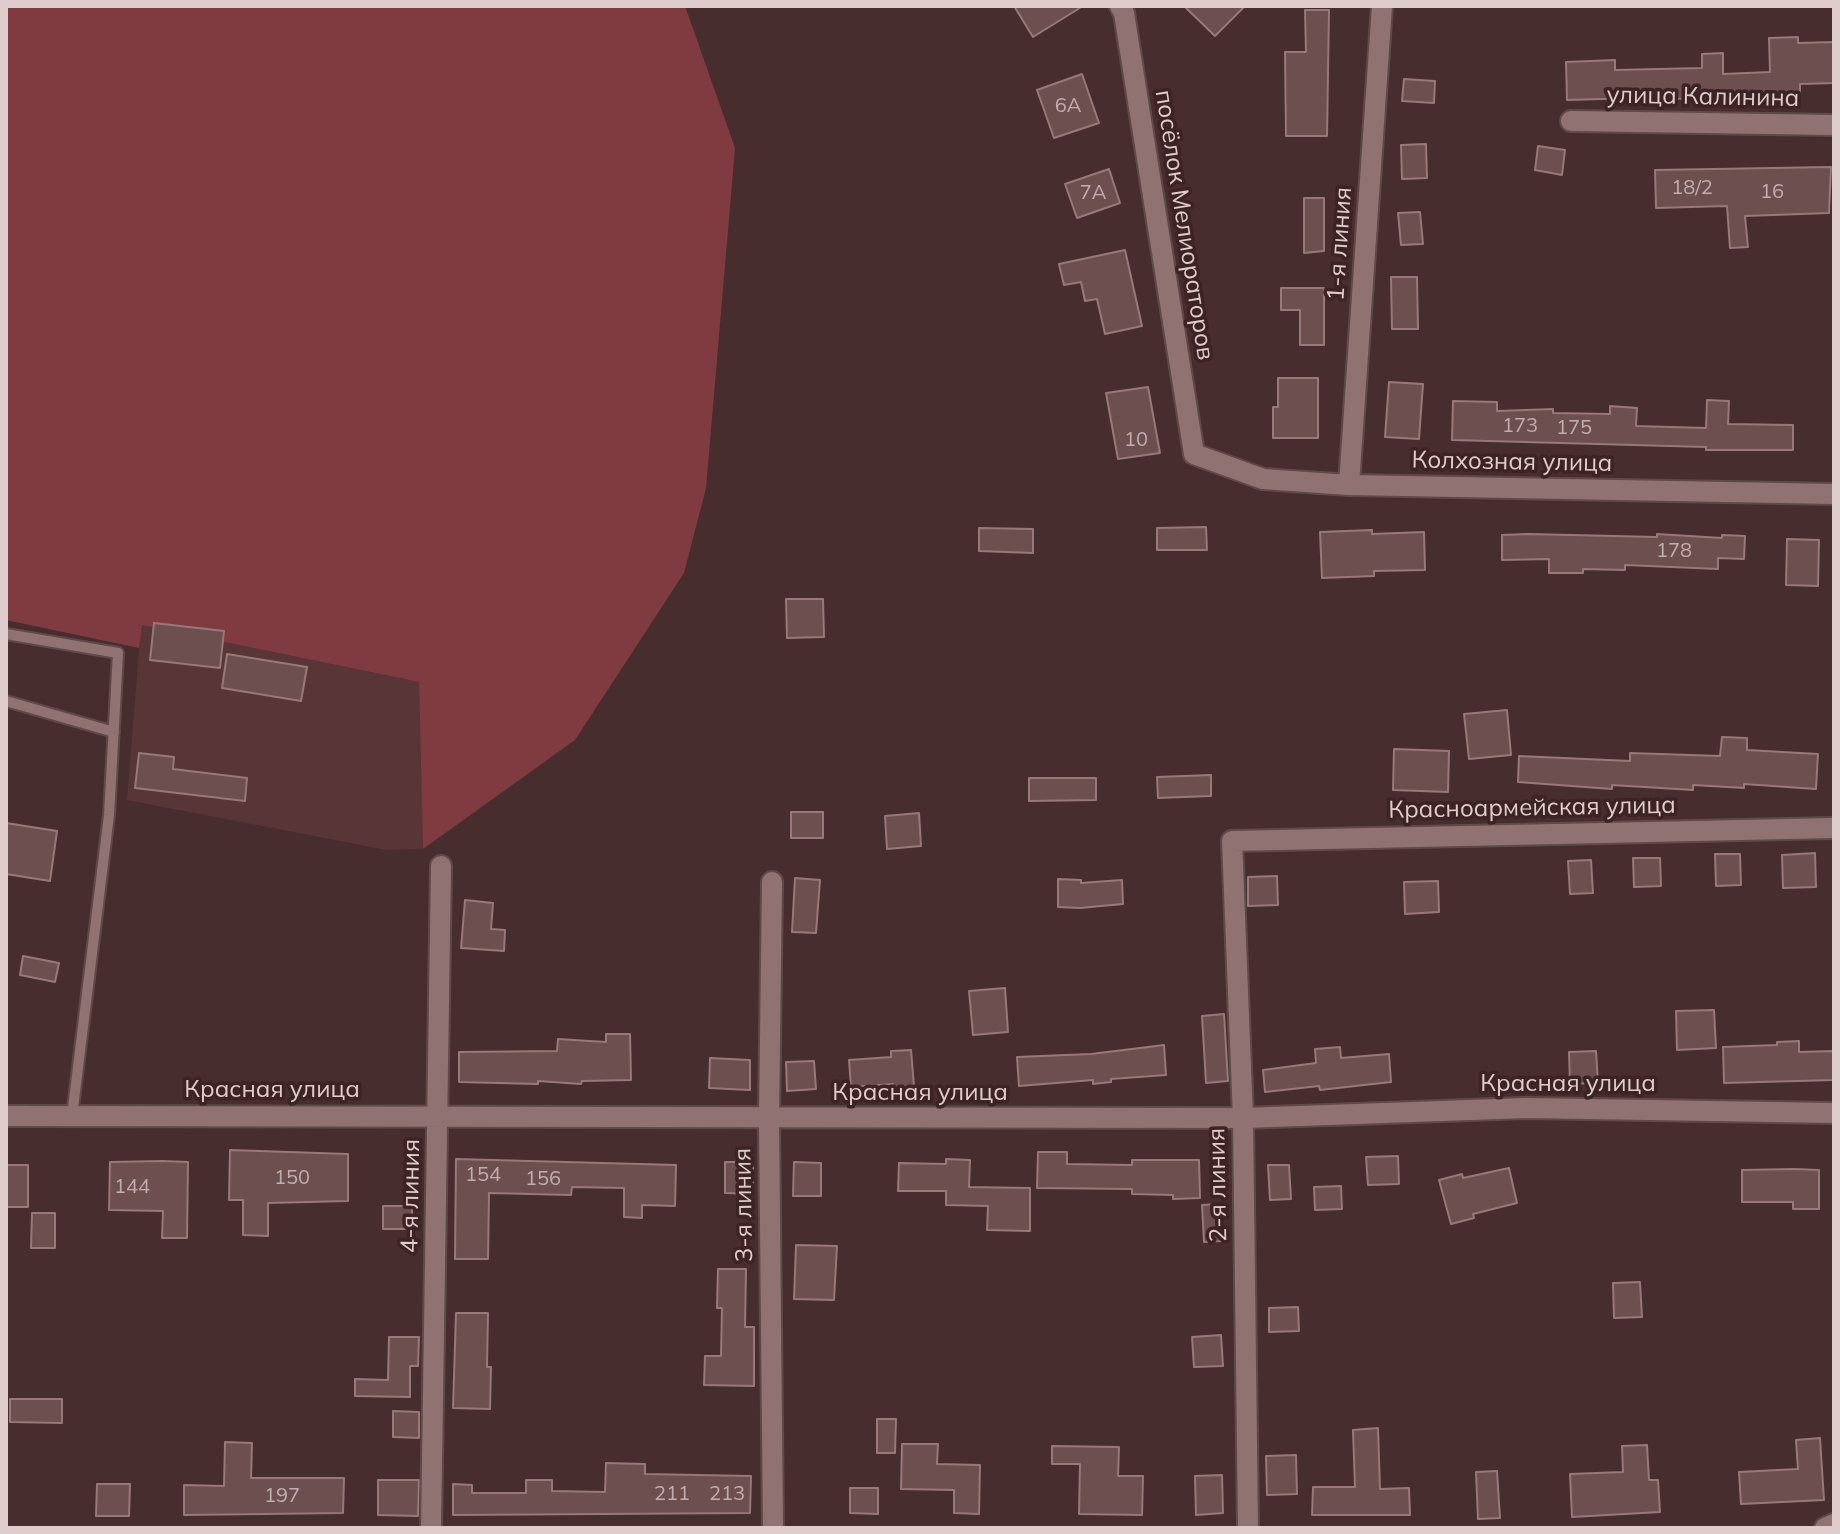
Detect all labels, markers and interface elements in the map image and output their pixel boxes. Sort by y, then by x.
street label: улица Калинина [1606,81,1800,113]
street label: посёлок Мелиораторов [1148,88,1220,362]
house number: 6А [1055,94,1081,118]
house number: 18/2 [1671,176,1713,200]
house number: 16 [1760,180,1784,204]
house number: 7А [1080,181,1106,205]
street label: 1-я линия [1322,186,1358,302]
house number: 173 [1502,414,1538,438]
house number: 175 [1556,416,1592,440]
house number: 10 [1124,428,1148,452]
street label: Колхозная улица [1411,446,1613,478]
house number: 178 [1656,539,1692,563]
street label: Красноармейская улица [1388,791,1676,825]
street label: Красная улица [1480,1070,1656,1098]
street label: Красная улица [184,1076,360,1104]
street label: Красная улица [832,1079,1008,1107]
street label: 2-я линия [1203,1128,1233,1242]
street label: 4-я линия [396,1139,426,1253]
street label: 3-я линия [729,1148,759,1262]
house number: 154 [465,1163,501,1187]
house number: 150 [274,1166,310,1190]
house number: 156 [525,1167,561,1191]
house number: 144 [114,1175,150,1199]
house number: 211 [654,1482,690,1506]
house number: 213 [709,1482,745,1506]
house number: 197 [264,1484,300,1508]

